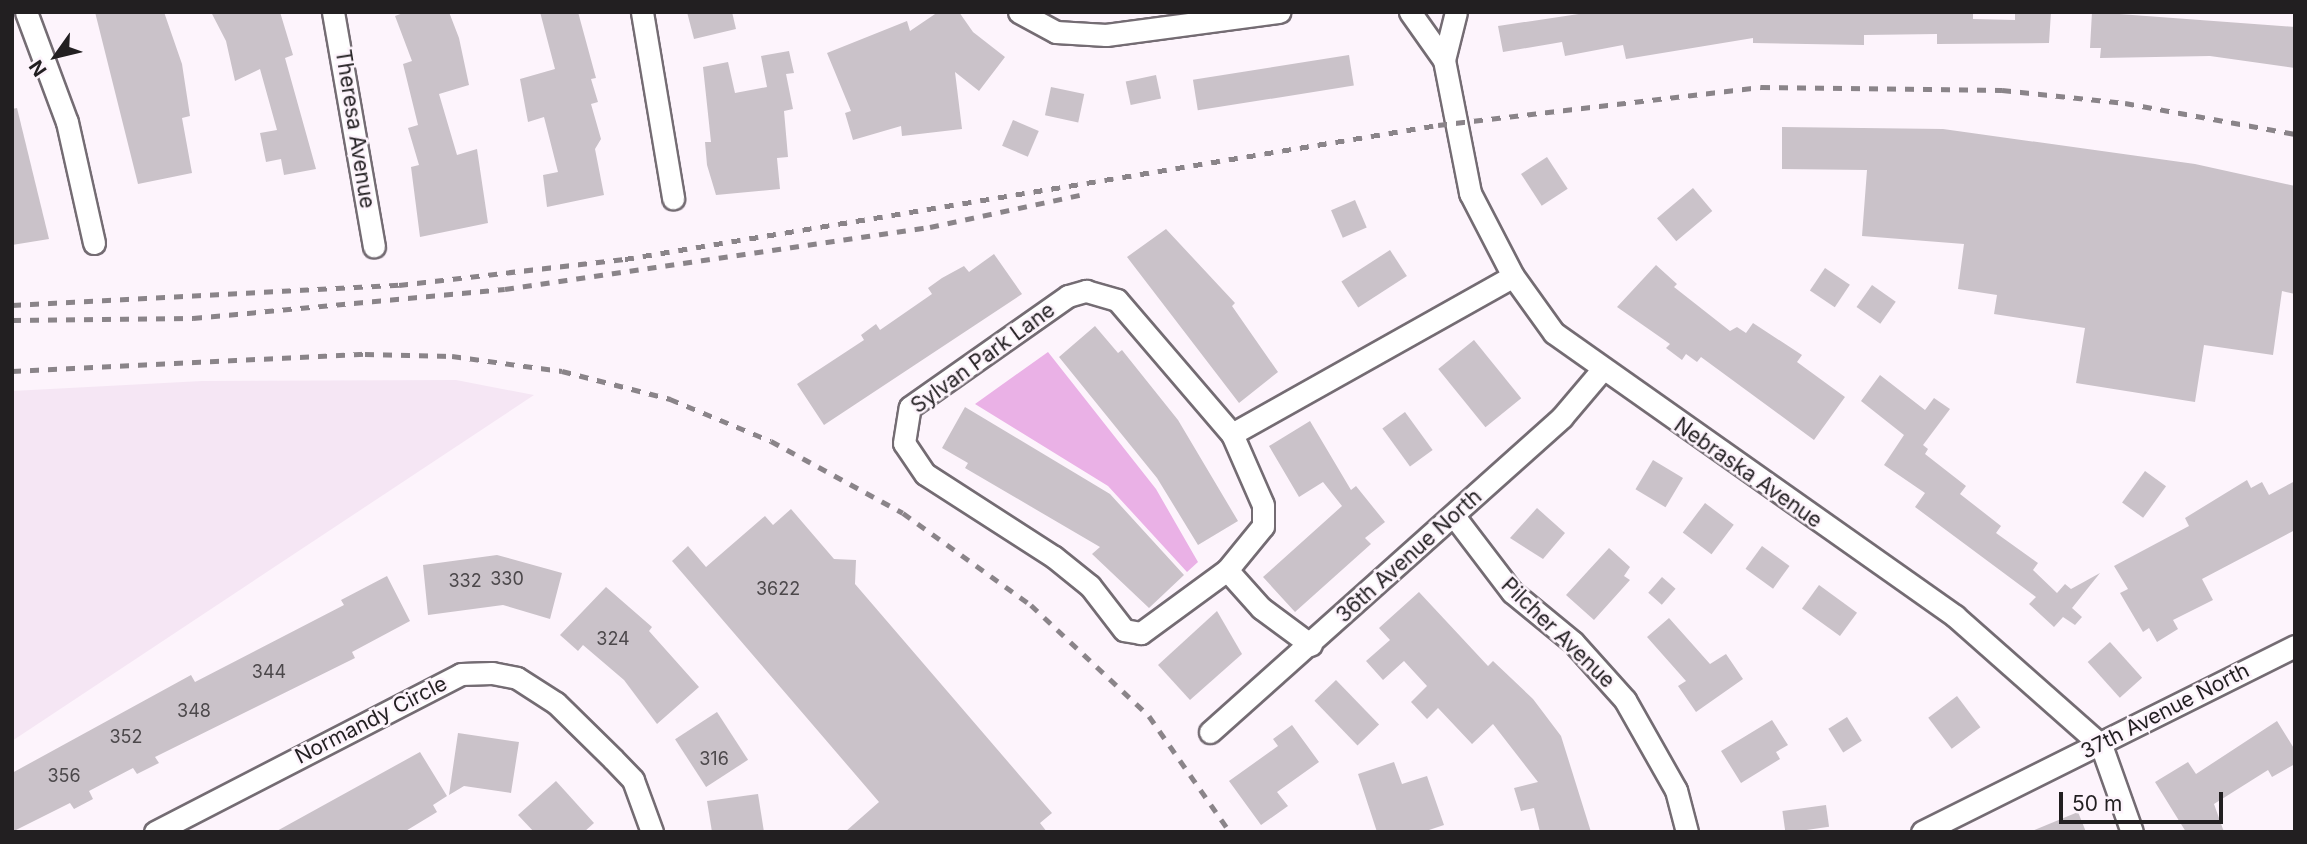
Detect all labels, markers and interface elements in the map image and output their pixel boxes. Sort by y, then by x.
north arrow [21,21,91,91]
street label: Theresa Avenue [330,48,380,210]
text: N [25,56,52,80]
street label: Sylvan Park Lane [906,297,1060,419]
street label: Nebraska Avenue [1669,413,1827,533]
street label: 36th Avenue North [1331,484,1487,628]
house number: 330 [490,568,524,590]
house number: 332 [448,570,482,592]
street label: Pilcher Avenue [1496,573,1620,693]
house number: 3622 [756,578,800,600]
house number: 324 [596,628,630,650]
street label: 37th Avenue North [2077,658,2253,764]
house number: 344 [252,661,286,683]
street label: Normandy Circle [291,671,451,769]
house number: 348 [177,700,211,722]
house number: 352 [109,726,143,748]
house number: 316 [699,748,729,770]
house number: 356 [47,765,81,787]
scale bar [2062,778,2226,822]
text: 50 m [2072,791,2122,816]

